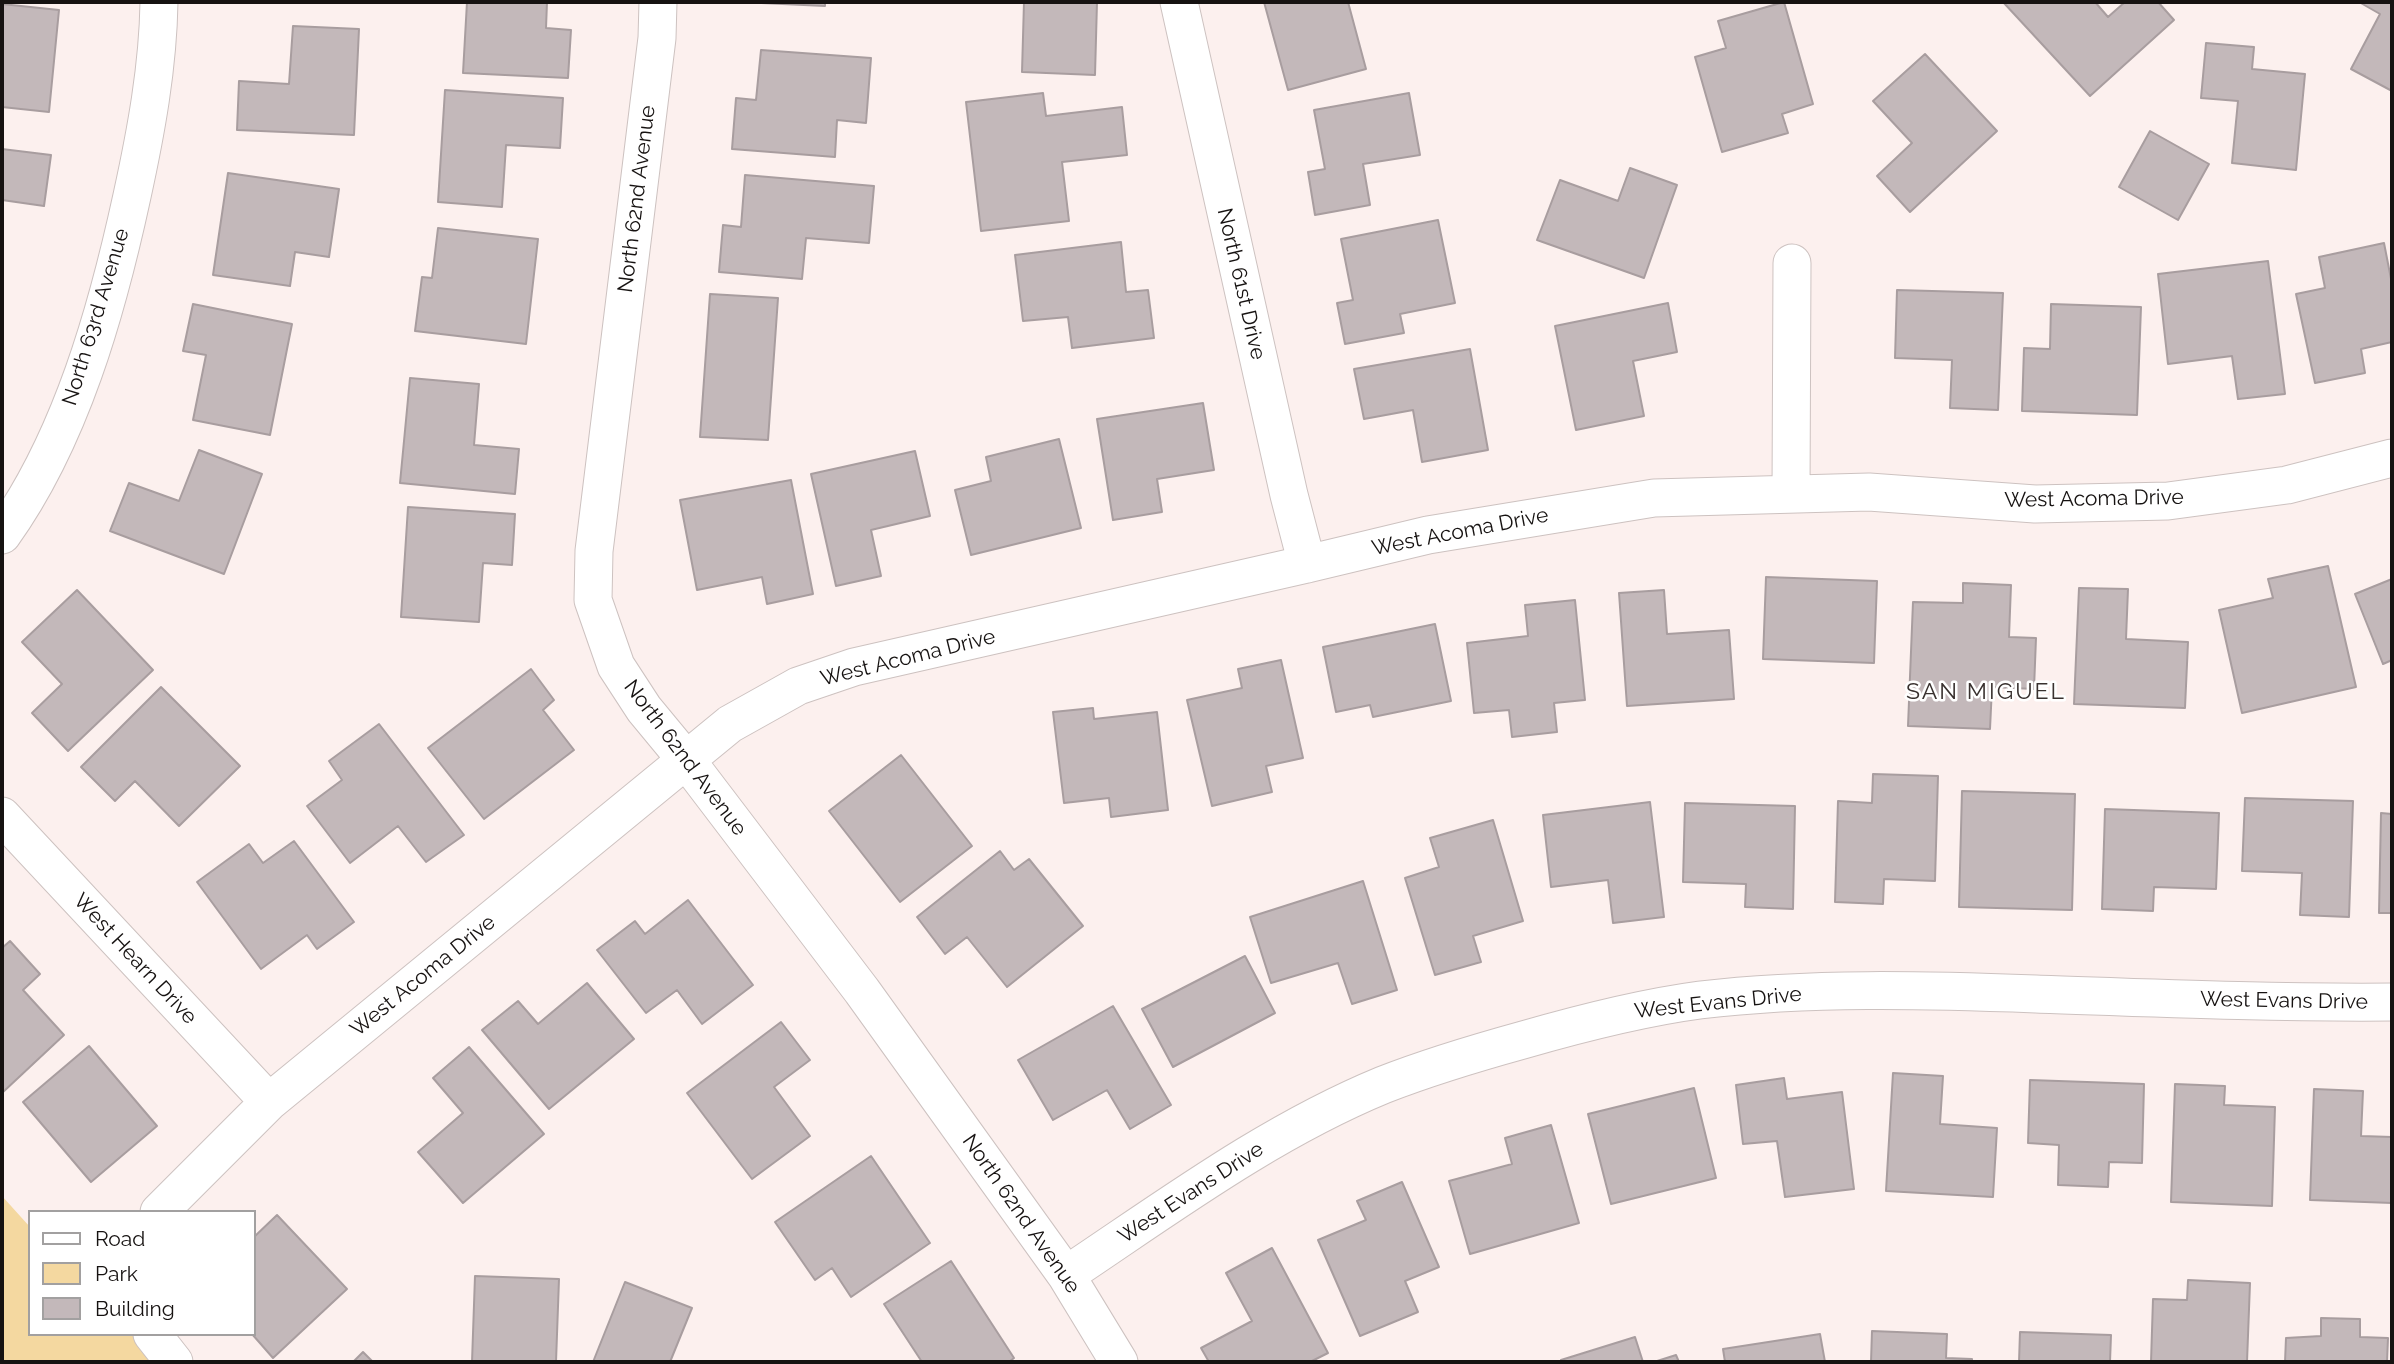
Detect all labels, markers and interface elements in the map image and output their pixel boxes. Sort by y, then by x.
street label: North 62nd Avenue [613,104,661,294]
street label: North 61st Drive [1211,206,1271,362]
street label: North 63rd Avenue [57,226,135,408]
street label: West Acoma Drive [2004,485,2184,513]
street label: West Acoma Drive [1370,503,1550,561]
street label: West Acoma Drive [818,624,998,692]
street label: North 62nd Avenue [618,675,752,841]
district label: SAN MIGUEL [1907,678,2065,706]
street label: West Hearn Drive [68,888,202,1030]
street label: West Acoma Drive [345,910,501,1042]
street label: West Evans Drive [1633,982,1803,1024]
street label: West Evans Drive [2200,987,2368,1015]
street label: North 62nd Avenue [957,1130,1085,1298]
street label: West Evans Drive [1114,1137,1268,1249]
legend [28,1210,256,1336]
text: Road [95,1226,145,1251]
text: Park [95,1261,138,1286]
text: Building [95,1296,175,1321]

